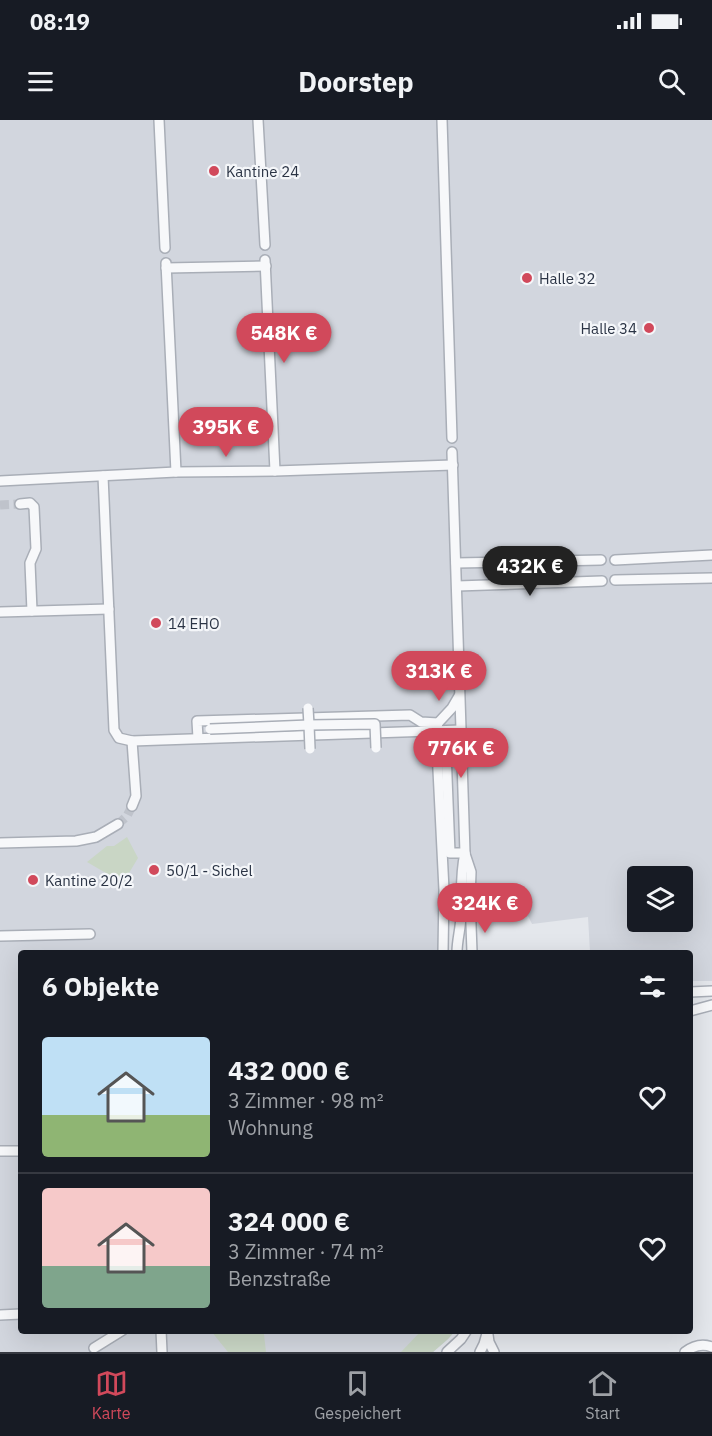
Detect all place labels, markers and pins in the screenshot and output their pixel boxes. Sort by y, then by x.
place label: Kantine 24 [226,162,299,181]
marker: Kantine 24 [207,164,221,178]
place label: Halle 32 [539,269,595,288]
marker: Halle 32 [520,271,534,285]
pin: 548K € [235,313,333,364]
place label: Halle 34 [581,319,637,338]
marker: Halle 34 [642,321,656,335]
pin: 395K € [177,407,275,458]
pin: 432K € [481,546,579,597]
place label: 14 EHO [168,614,220,633]
marker: 14 EHO [149,616,163,630]
pin: 313K € [390,651,488,702]
pin: 776K € [412,728,510,779]
place label: 50/1 - Sichel [166,861,253,880]
marker: 50/1 - Sichel [147,863,161,877]
place label: Kantine 20/2 [45,871,133,890]
marker: Kantine 20/2 [26,873,40,887]
pin: 324K € [436,883,534,934]

